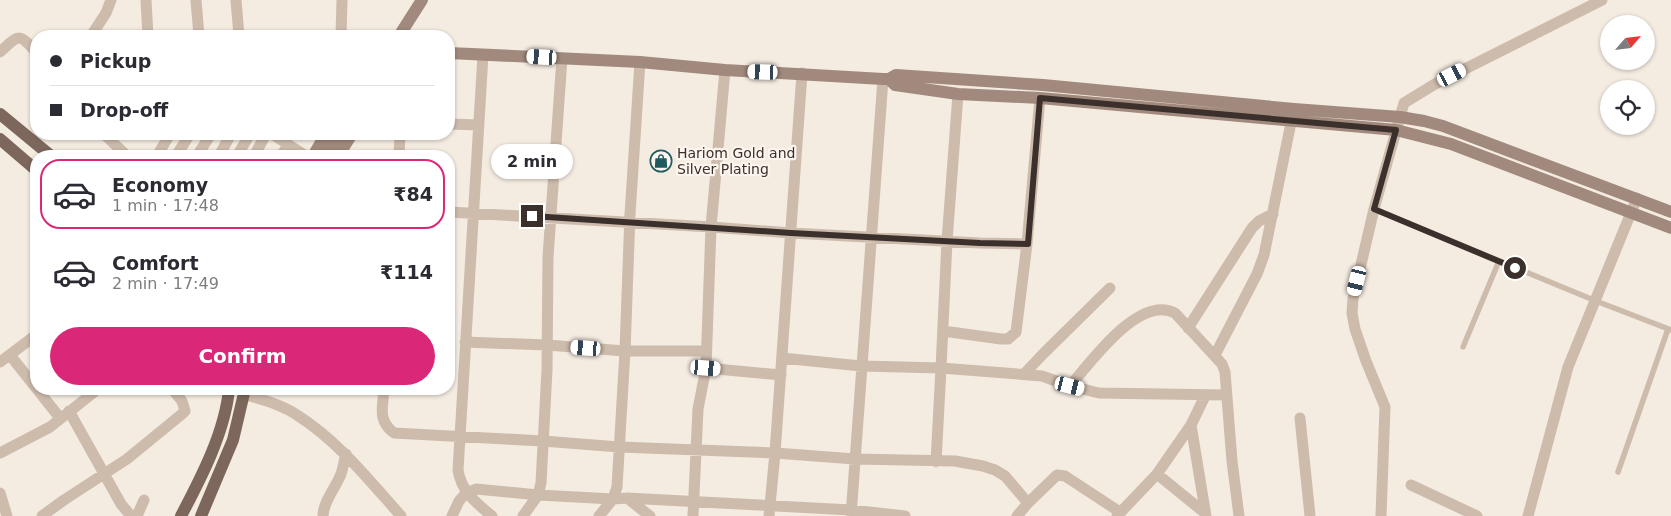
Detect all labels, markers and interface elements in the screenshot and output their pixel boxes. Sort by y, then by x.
north arrow [1600,15,1655,70]
map controls [1600,15,1655,135]
car [526,49,557,65]
text: Pickup [80,50,151,72]
car [1435,62,1468,88]
car [747,64,778,80]
button: locate [1600,80,1655,135]
text: Drop-off [80,99,168,121]
callout: 2 min [491,144,573,178]
place label: Hariom Gold and Silver Plating [677,145,795,177]
shop icon: Hariom Gold and Silver Plating [649,149,673,173]
text: 2 min [507,152,557,171]
icon: car [52,172,97,217]
text: Economy [112,174,208,196]
text: ₹84 [393,183,433,205]
text: 1 min · 17:48 [112,196,219,215]
route end [521,205,543,227]
icon: car [52,250,97,295]
text: Comfort [112,252,199,274]
route start [1504,257,1526,279]
text: ₹114 [380,261,433,283]
car [1346,265,1367,297]
text: 2 min · 17:49 [112,274,219,293]
button: Confirm [50,327,435,385]
car [570,339,601,357]
car [690,359,721,377]
car [1053,375,1086,397]

